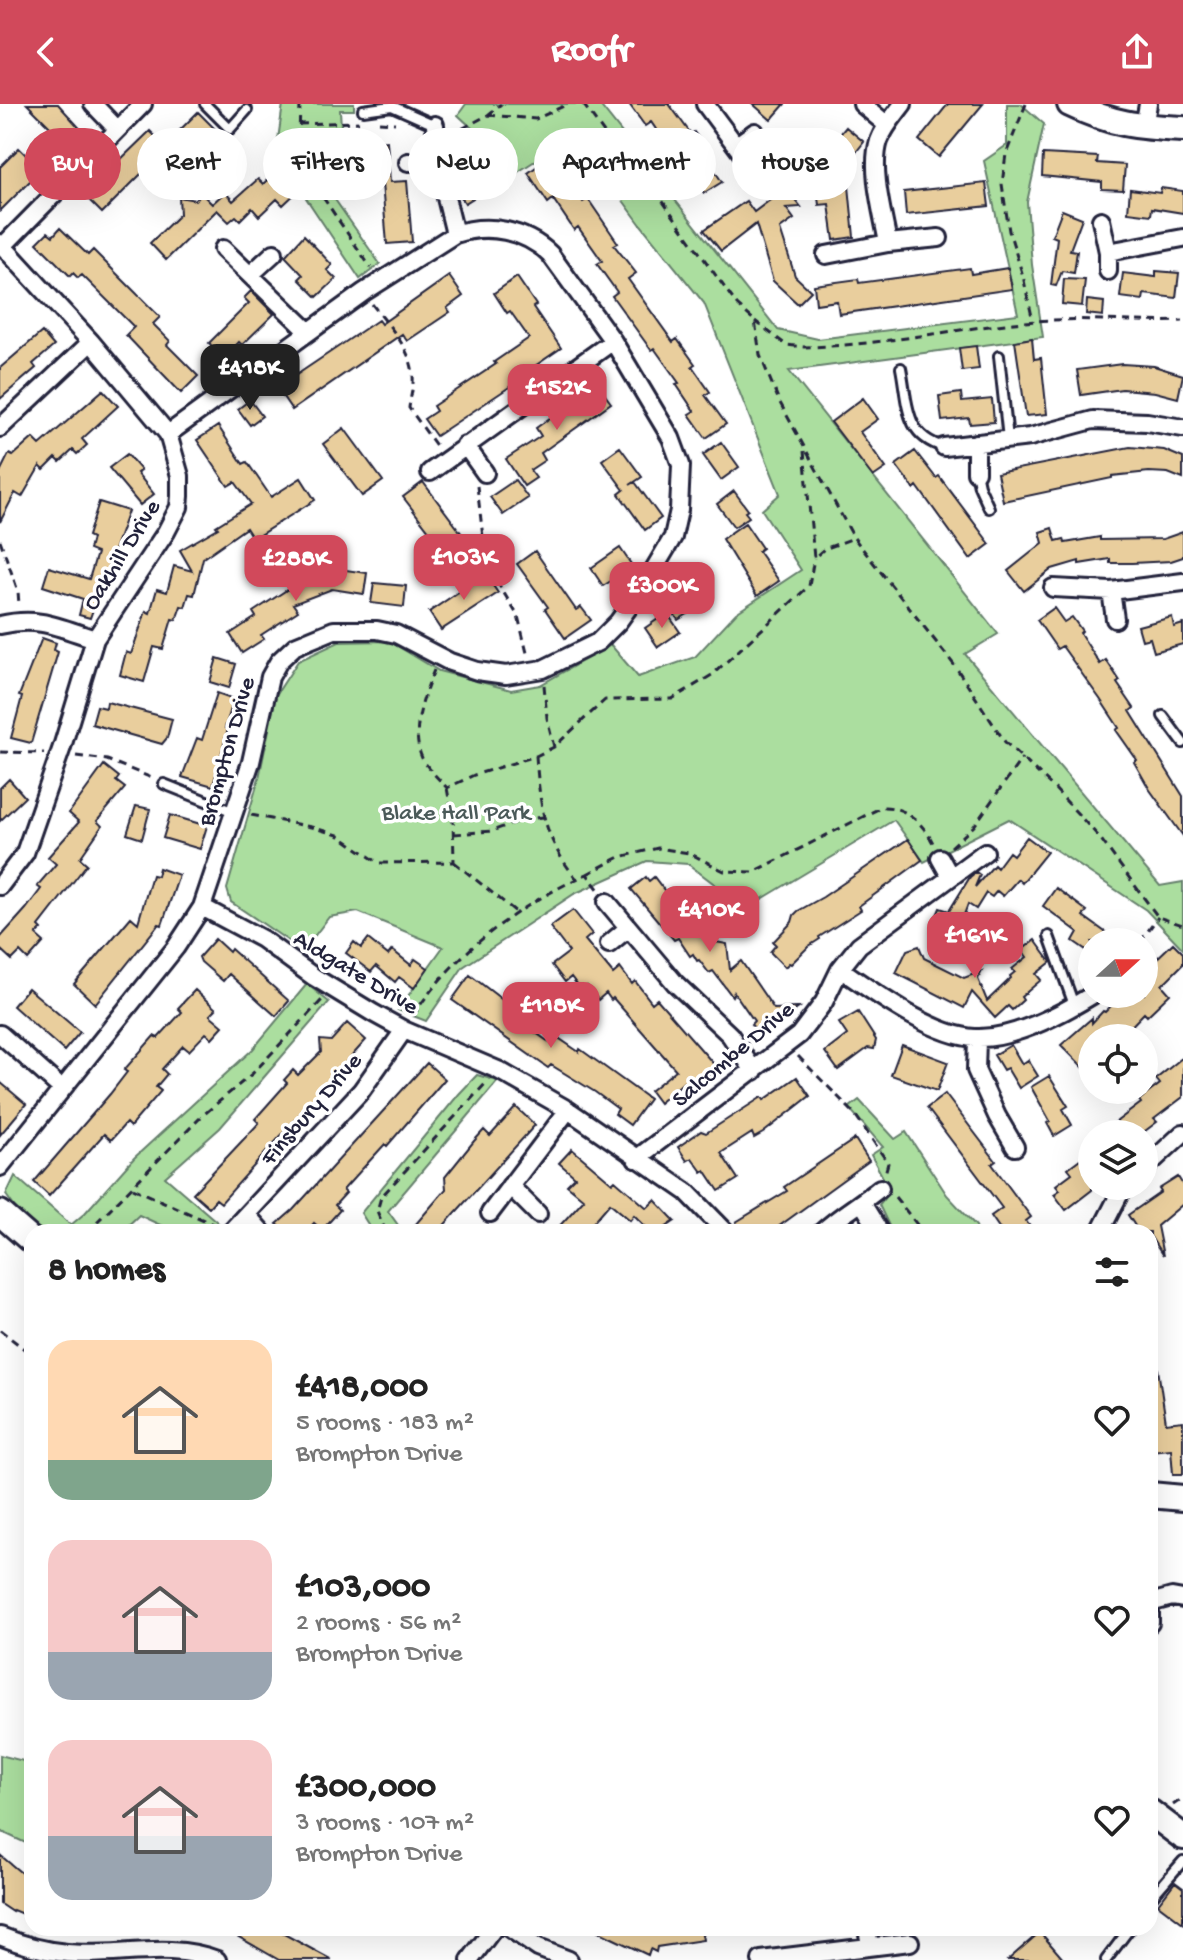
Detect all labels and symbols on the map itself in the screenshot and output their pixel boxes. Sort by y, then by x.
pin: £418K [194,344,306,412]
pin: £152K [501,364,613,432]
street label: Oakhill Drive [78,495,169,617]
pin: £103K [408,534,520,602]
pin: £288K [240,535,352,603]
pin: £300K [606,562,718,630]
street label: Brompton Drive [193,673,264,831]
park label: Blake Hall Park [381,800,533,829]
pin: £410K [654,886,766,954]
pin: £161K [919,912,1031,980]
street label: Aldgate Drive [287,925,423,1023]
north arrow [1078,928,1158,1008]
pin: £118K [495,982,607,1050]
street label: Salcombe Drive [667,996,802,1115]
street label: Finsbury Drive [255,1048,370,1173]

